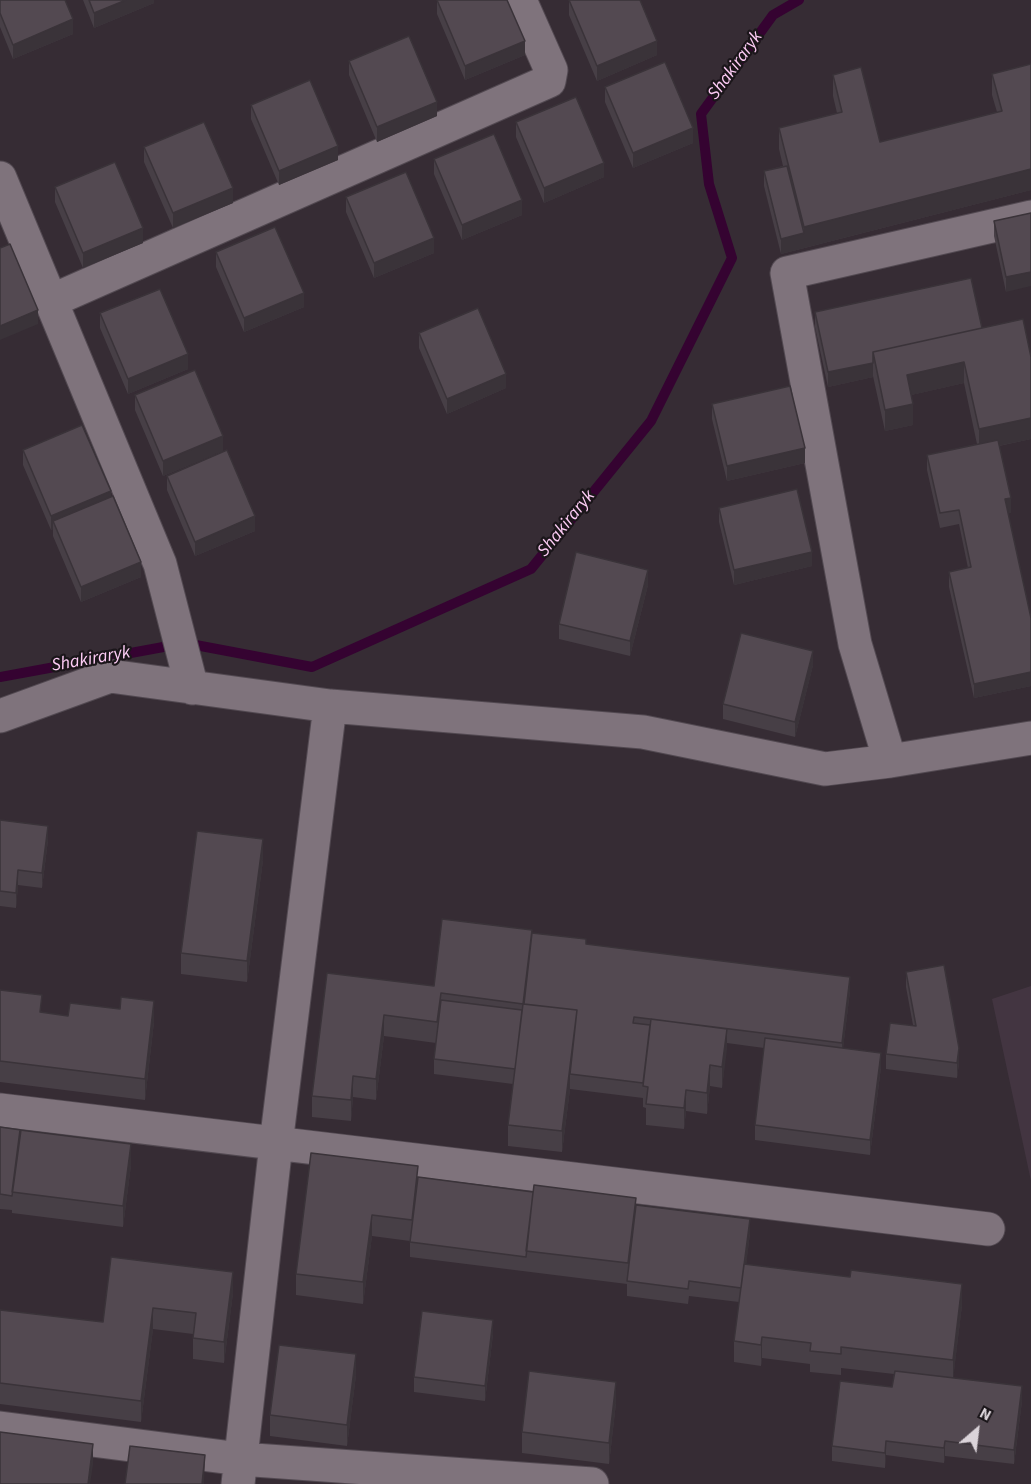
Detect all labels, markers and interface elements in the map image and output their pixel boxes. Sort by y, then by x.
water label: Shakiraryk [704,27,768,105]
water label: Shakiraryk [534,486,600,562]
water label: Shakiraryk [50,642,132,678]
north arrow [947,1400,1007,1460]
text: N [976,1402,995,1426]

